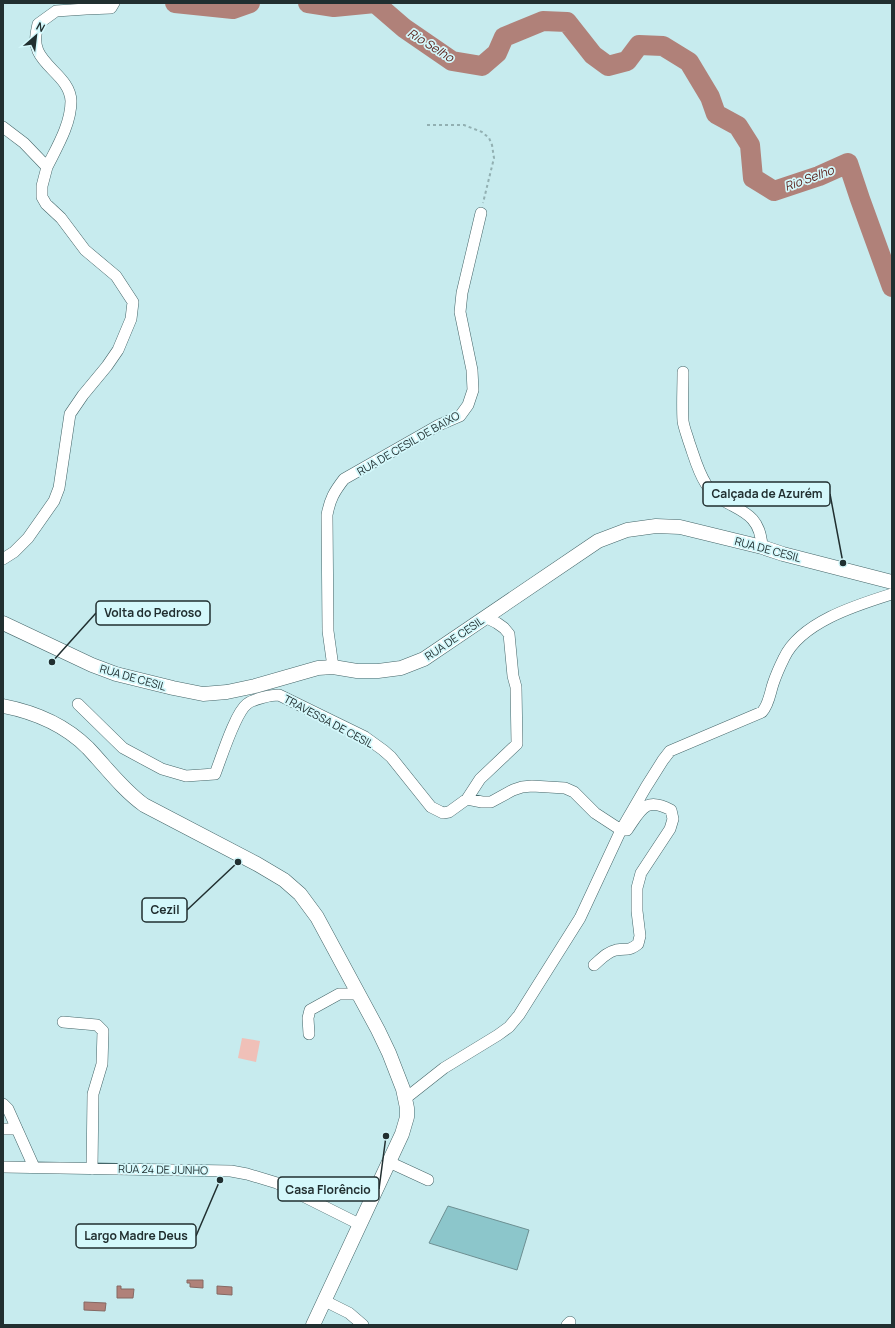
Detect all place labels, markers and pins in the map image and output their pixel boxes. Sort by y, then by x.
callout: Calçada de Azurém [703,482,830,506]
callout: Volta do Pedroso [96,601,210,625]
callout: Cezil [142,898,187,922]
callout: Casa Florêncio [278,1177,379,1201]
callout: Largo Madre Deus [76,1224,196,1248]

